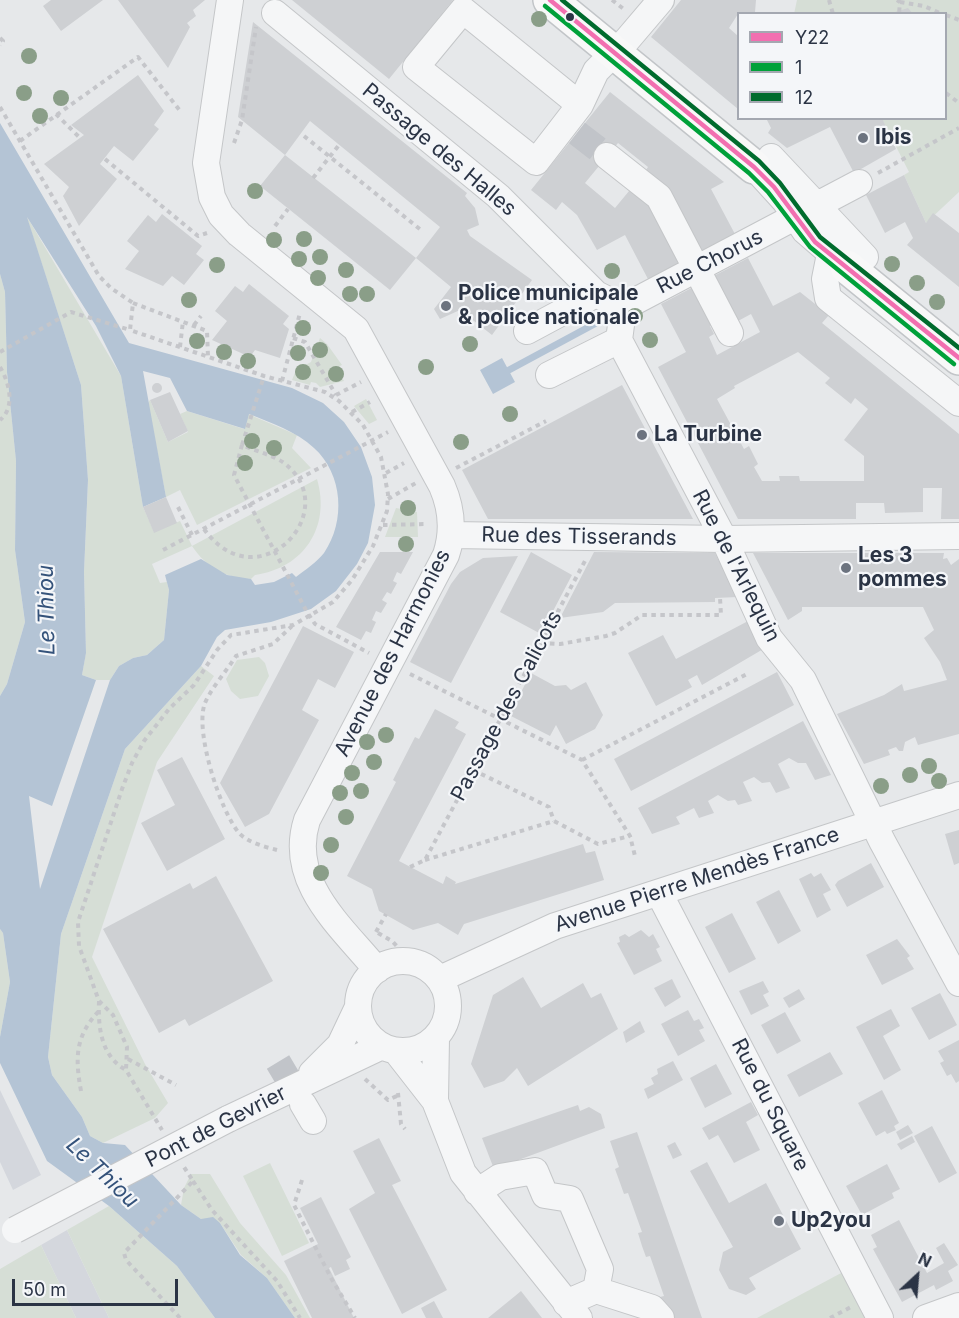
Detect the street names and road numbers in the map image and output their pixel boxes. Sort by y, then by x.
street label: Passage des Halles [357,78,521,222]
street label: Rue Chorus [653,224,767,300]
street label: Rue de l'Arlequin [687,486,785,646]
street label: Rue des Tisserands [481,523,677,551]
street label: Avenue des Harmonies [330,545,456,761]
street label: Passage des Calicots [446,607,568,805]
street label: Avenue Pierre Mendès France [551,822,843,938]
street label: Rue du Square [726,1034,814,1176]
street label: Pont de Gevrier [141,1081,291,1173]

